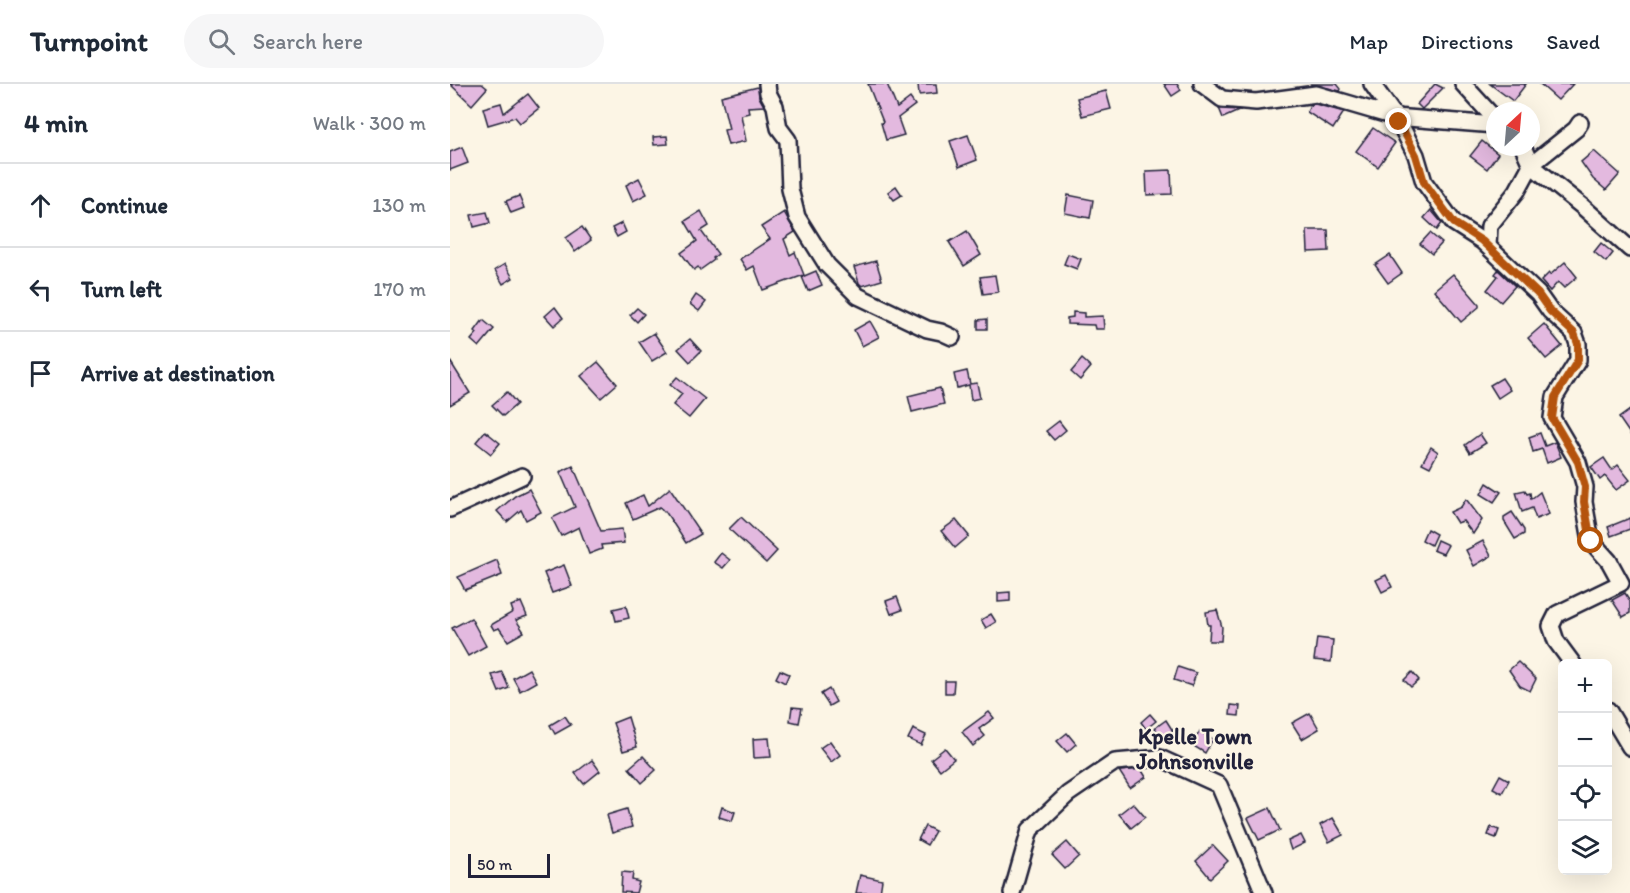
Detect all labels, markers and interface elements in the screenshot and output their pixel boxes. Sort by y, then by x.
search box [184,14,604,68]
text: Turnpoint [30,24,148,58]
icon: search [205,25,238,58]
text: Search here [253,28,363,55]
text: Map [1350,29,1388,54]
text: Directions [1421,29,1513,54]
text: Saved [1546,29,1600,54]
north arrow [1486,102,1540,156]
text: 4 min [24,107,88,139]
route end [1385,108,1411,134]
text: Walk · 300 m [313,111,426,135]
icon: ahead [24,189,57,222]
text: Continue [81,192,168,219]
text: 130 m [372,193,426,217]
icon: left [24,273,57,306]
text: Turn left [81,276,162,303]
text: 170 m [373,277,426,301]
icon: arrive [24,357,57,390]
text: Arrive at destination [81,360,275,387]
route start [1577,527,1603,553]
map controls [1558,659,1612,875]
button: + [1558,659,1612,713]
button: − [1558,713,1612,767]
district label: Kpelle Town Johnsonville [1135,723,1254,775]
button: locate [1558,767,1612,821]
button: layers [1558,821,1612,875]
scale bar [468,851,550,878]
text: 50 m [477,855,512,874]

